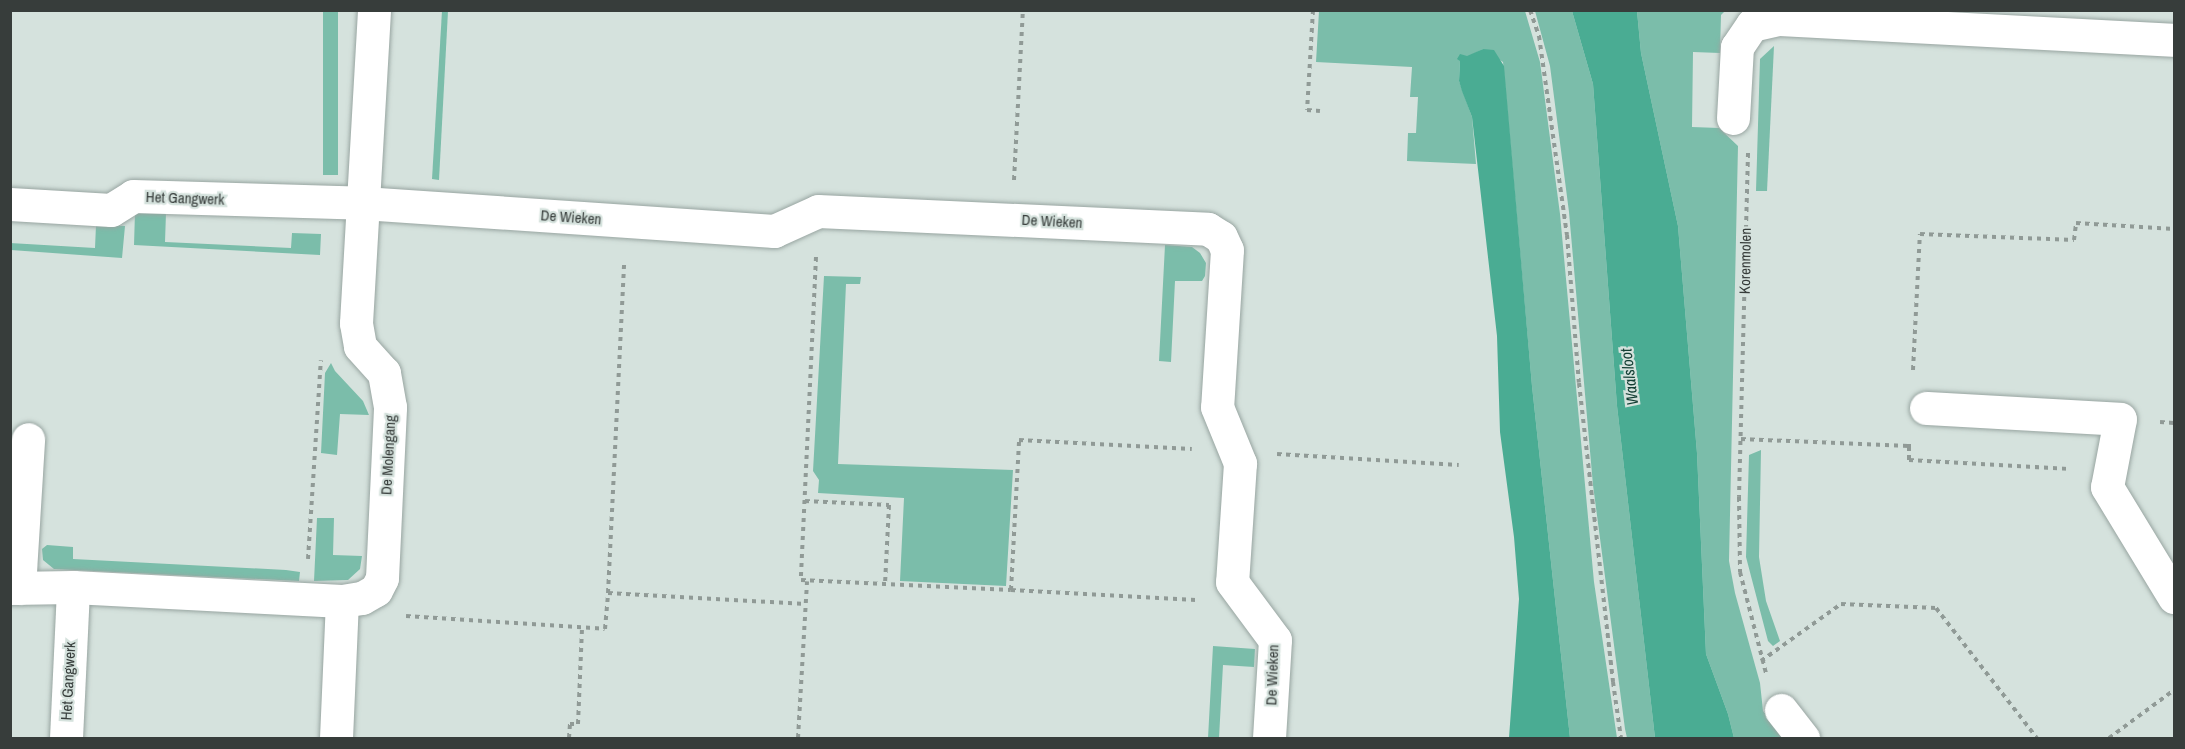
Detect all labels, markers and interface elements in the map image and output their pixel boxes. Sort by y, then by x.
street label: Het Gangwerk [145,188,225,208]
street label: De Wieken [540,206,602,228]
street label: De Wieken [1021,210,1083,232]
street label: Korenmolen [1735,228,1755,294]
water label: Waalsloot [1616,347,1642,407]
street label: De Molengang [377,415,399,495]
street label: Het Gangwerk [57,641,79,721]
street label: De Wieken [1262,644,1282,706]

